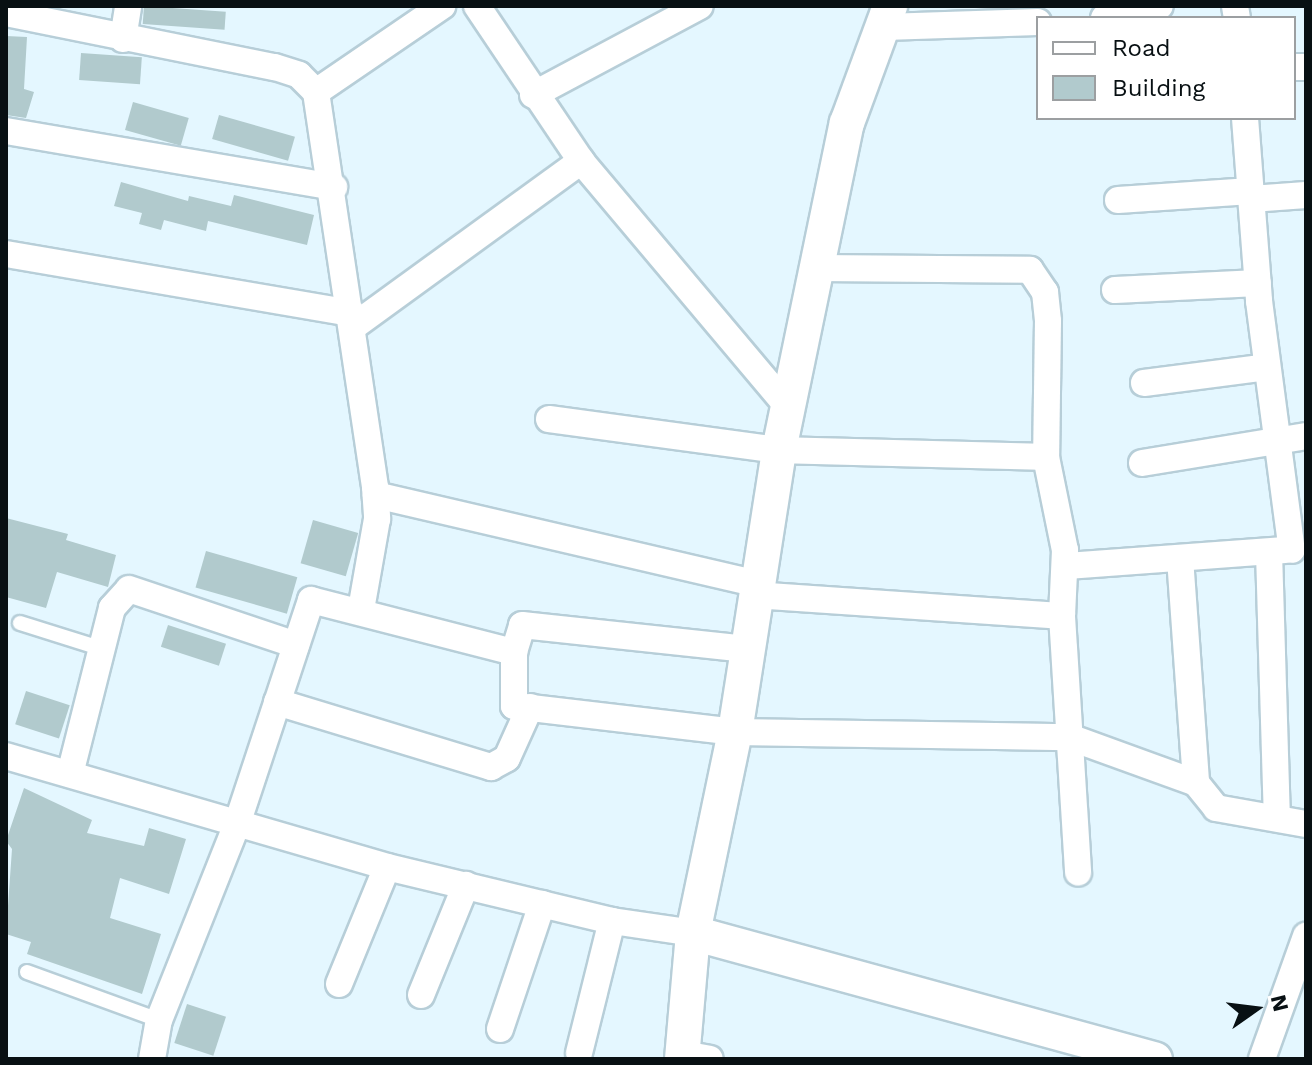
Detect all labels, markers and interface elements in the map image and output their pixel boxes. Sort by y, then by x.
legend [1036,16,1296,120]
text: Road [1112,34,1171,62]
text: Building [1112,74,1205,102]
north arrow [1216,969,1296,1049]
text: N [1266,992,1294,1014]

